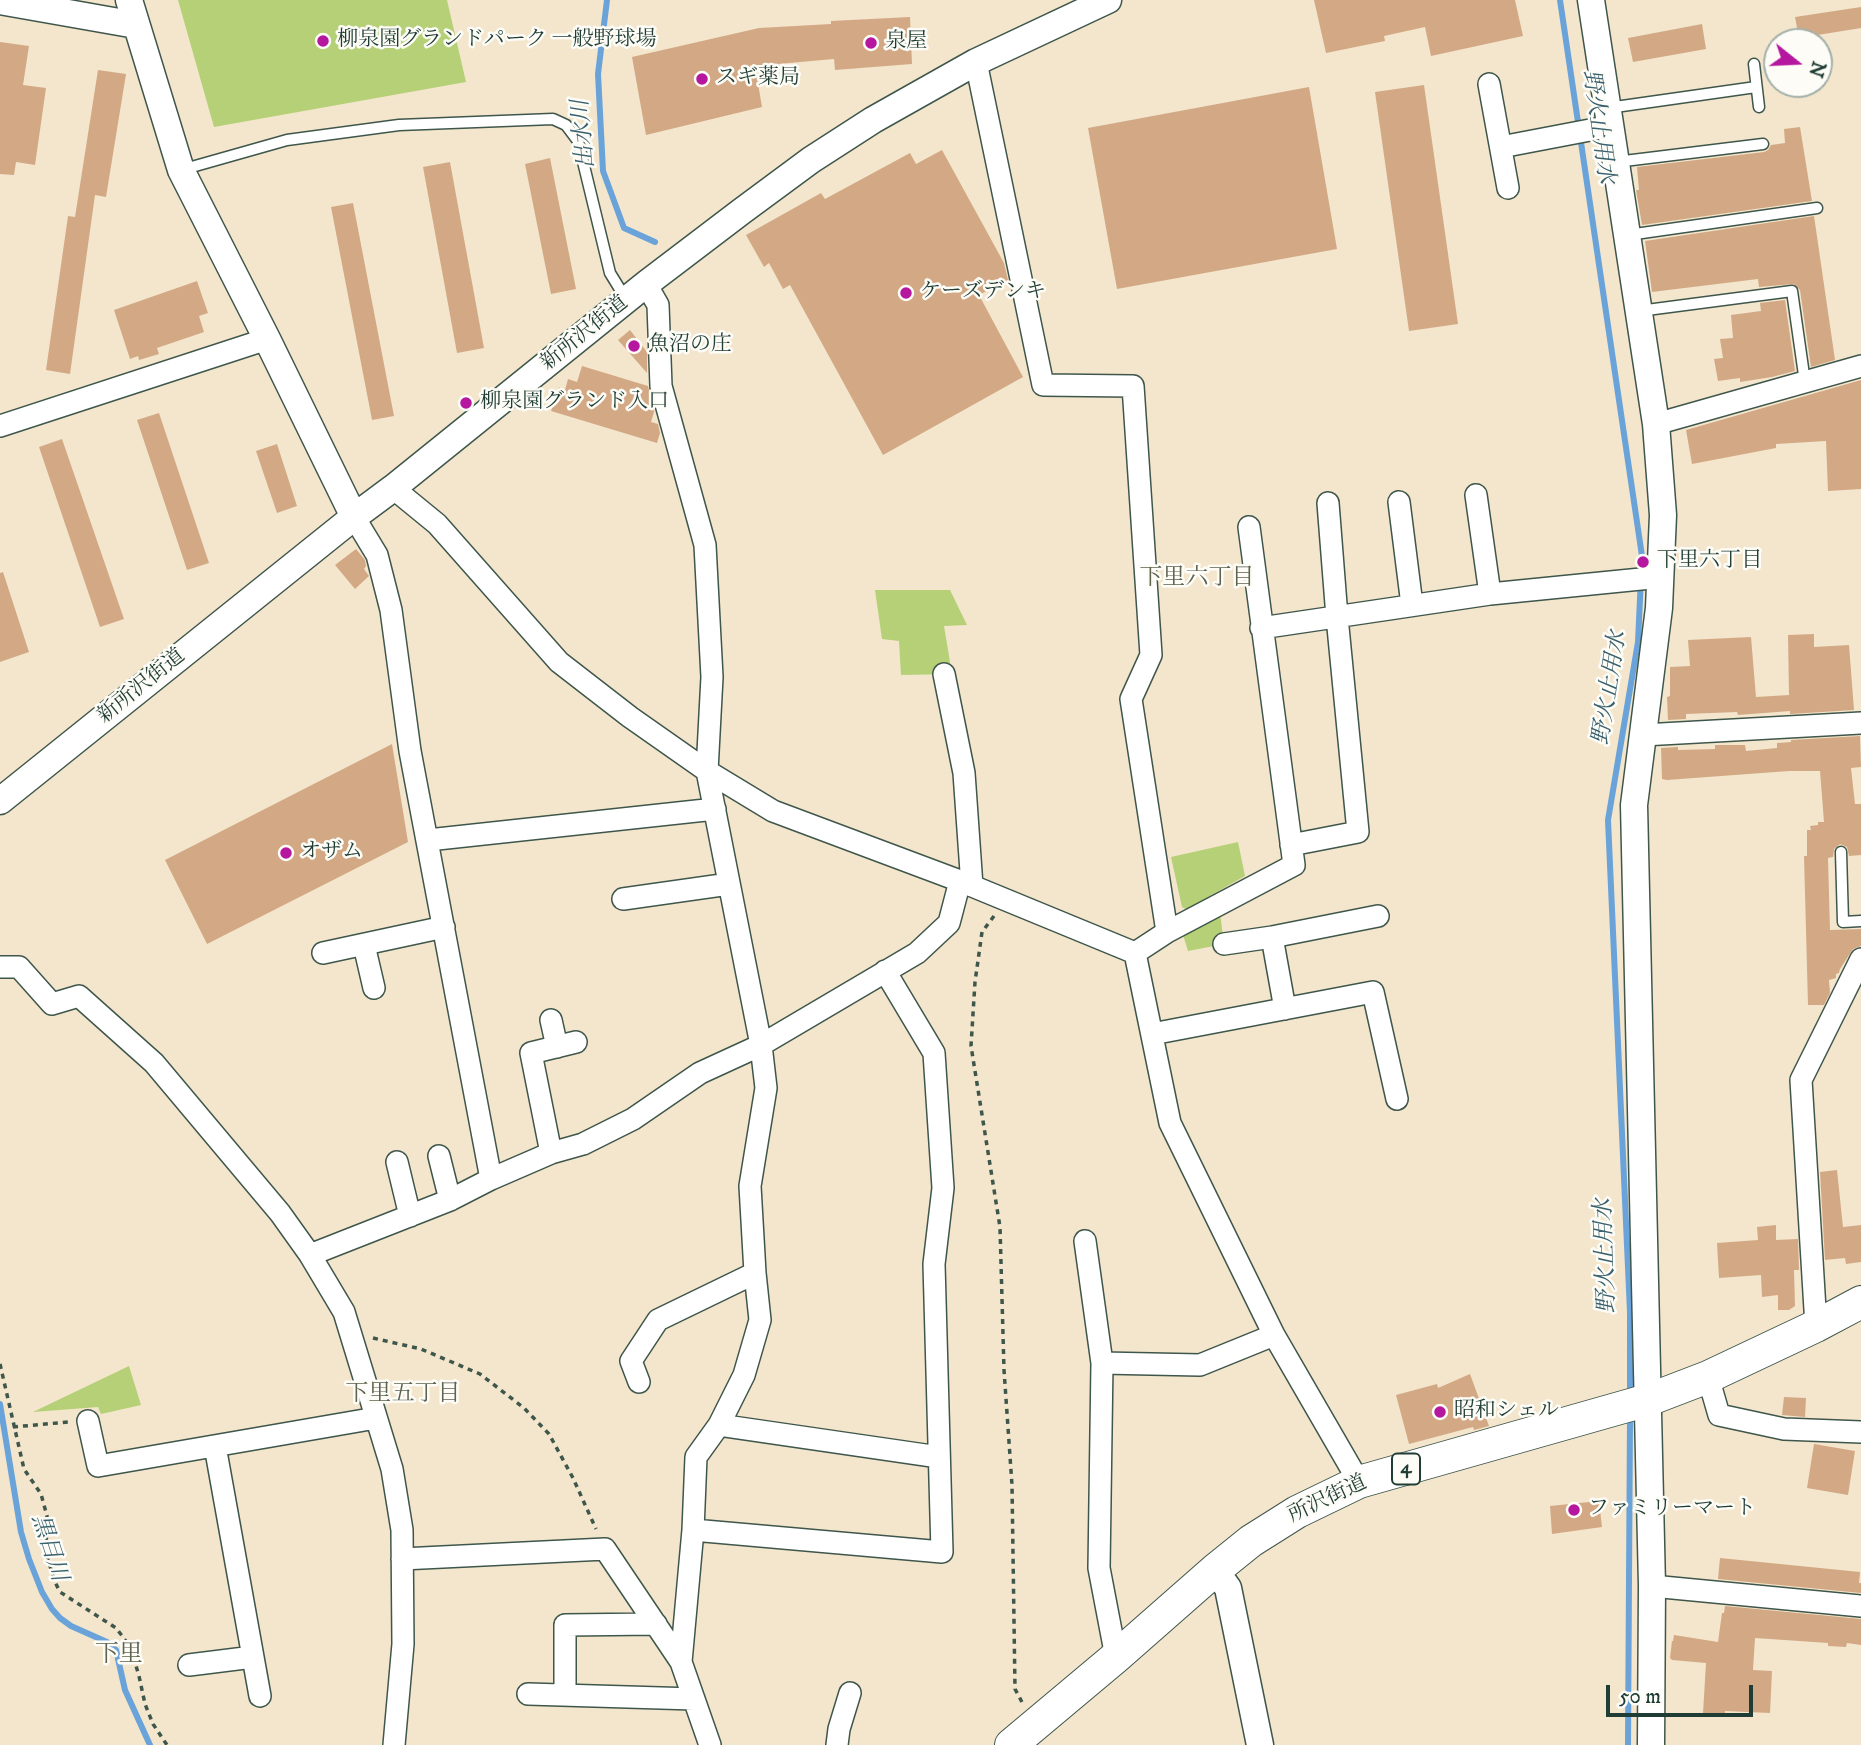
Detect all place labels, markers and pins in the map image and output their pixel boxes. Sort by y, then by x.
place label: 柳泉園グランドパーク 一般野球場 [337,28,657,54]
place label: 泉屋 [885,30,927,56]
marker: 柳泉園グランドパーク 一般野球場 [315,33,331,49]
marker: 泉屋 [863,35,879,51]
place label: スギ薬局 [716,66,800,92]
marker: スギ薬局 [694,71,710,87]
place label: ケーズデンキ [920,280,1046,306]
marker: ケーズデンキ [898,285,914,301]
place label: 魚沼の庄 [648,333,732,359]
marker: 魚沼の庄 [626,338,642,354]
place label: 柳泉園グランド入口 [480,390,669,416]
marker: 柳泉園グランド入口 [458,395,474,411]
place label: 下里六丁目 [1657,549,1762,575]
marker: 下里六丁目 [1635,554,1651,570]
place label: オザム [300,840,363,866]
marker: オザム [278,845,294,861]
place label: 昭和シェル [1454,1399,1559,1425]
marker: 昭和シェル [1432,1404,1448,1420]
place label: ファミリーマート [1588,1497,1756,1523]
marker: ファミリーマート [1566,1502,1582,1518]

